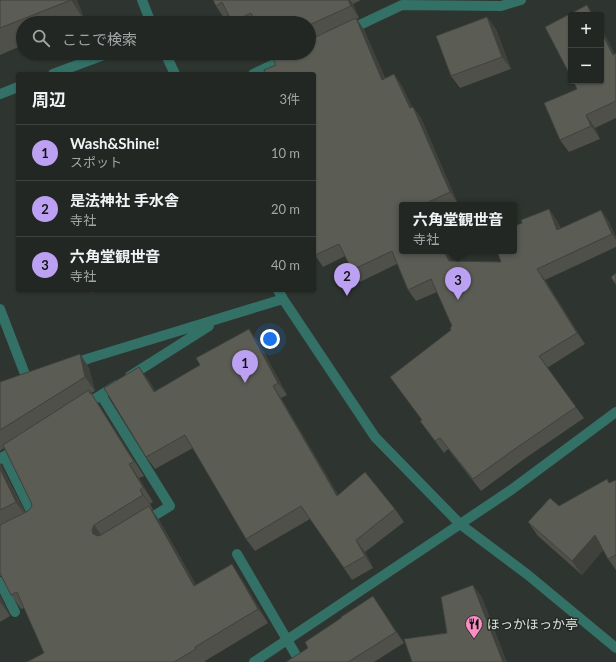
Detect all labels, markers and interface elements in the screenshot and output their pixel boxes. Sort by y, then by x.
map controls [568,12,604,84]
button: + [568,12,604,48]
search box [16,16,316,60]
icon: search [30,27,52,49]
text: ここで検索 [62,30,137,48]
button: − [568,48,604,84]
text: 周辺 [32,89,66,110]
text: 3件 [279,91,300,107]
text: Wash&Shine! [70,134,159,152]
text: 1 [41,145,49,161]
text: 10 m [271,145,300,161]
text: スポット [70,154,122,170]
text: 是法神社 手水舎 [70,191,179,209]
text: 2 [41,201,49,217]
text: 20 m [271,201,300,217]
popup [399,202,517,254]
text: 六角堂観世音 [413,210,503,228]
text: 寺社 [70,212,96,228]
text: 寺社 [413,231,439,247]
text: 六角堂観世音 [70,247,160,265]
text: 3 [41,257,49,273]
text: 40 m [271,257,300,273]
pin: 2 [334,263,360,296]
pin: 3 [445,267,471,300]
text: 寺社 [70,268,96,284]
your location [260,329,280,349]
pin: 1 [232,350,258,383]
restaurant icon: ほっかほっか亭 [464,614,484,639]
place label: ほっかほっか亭 [487,616,578,632]

